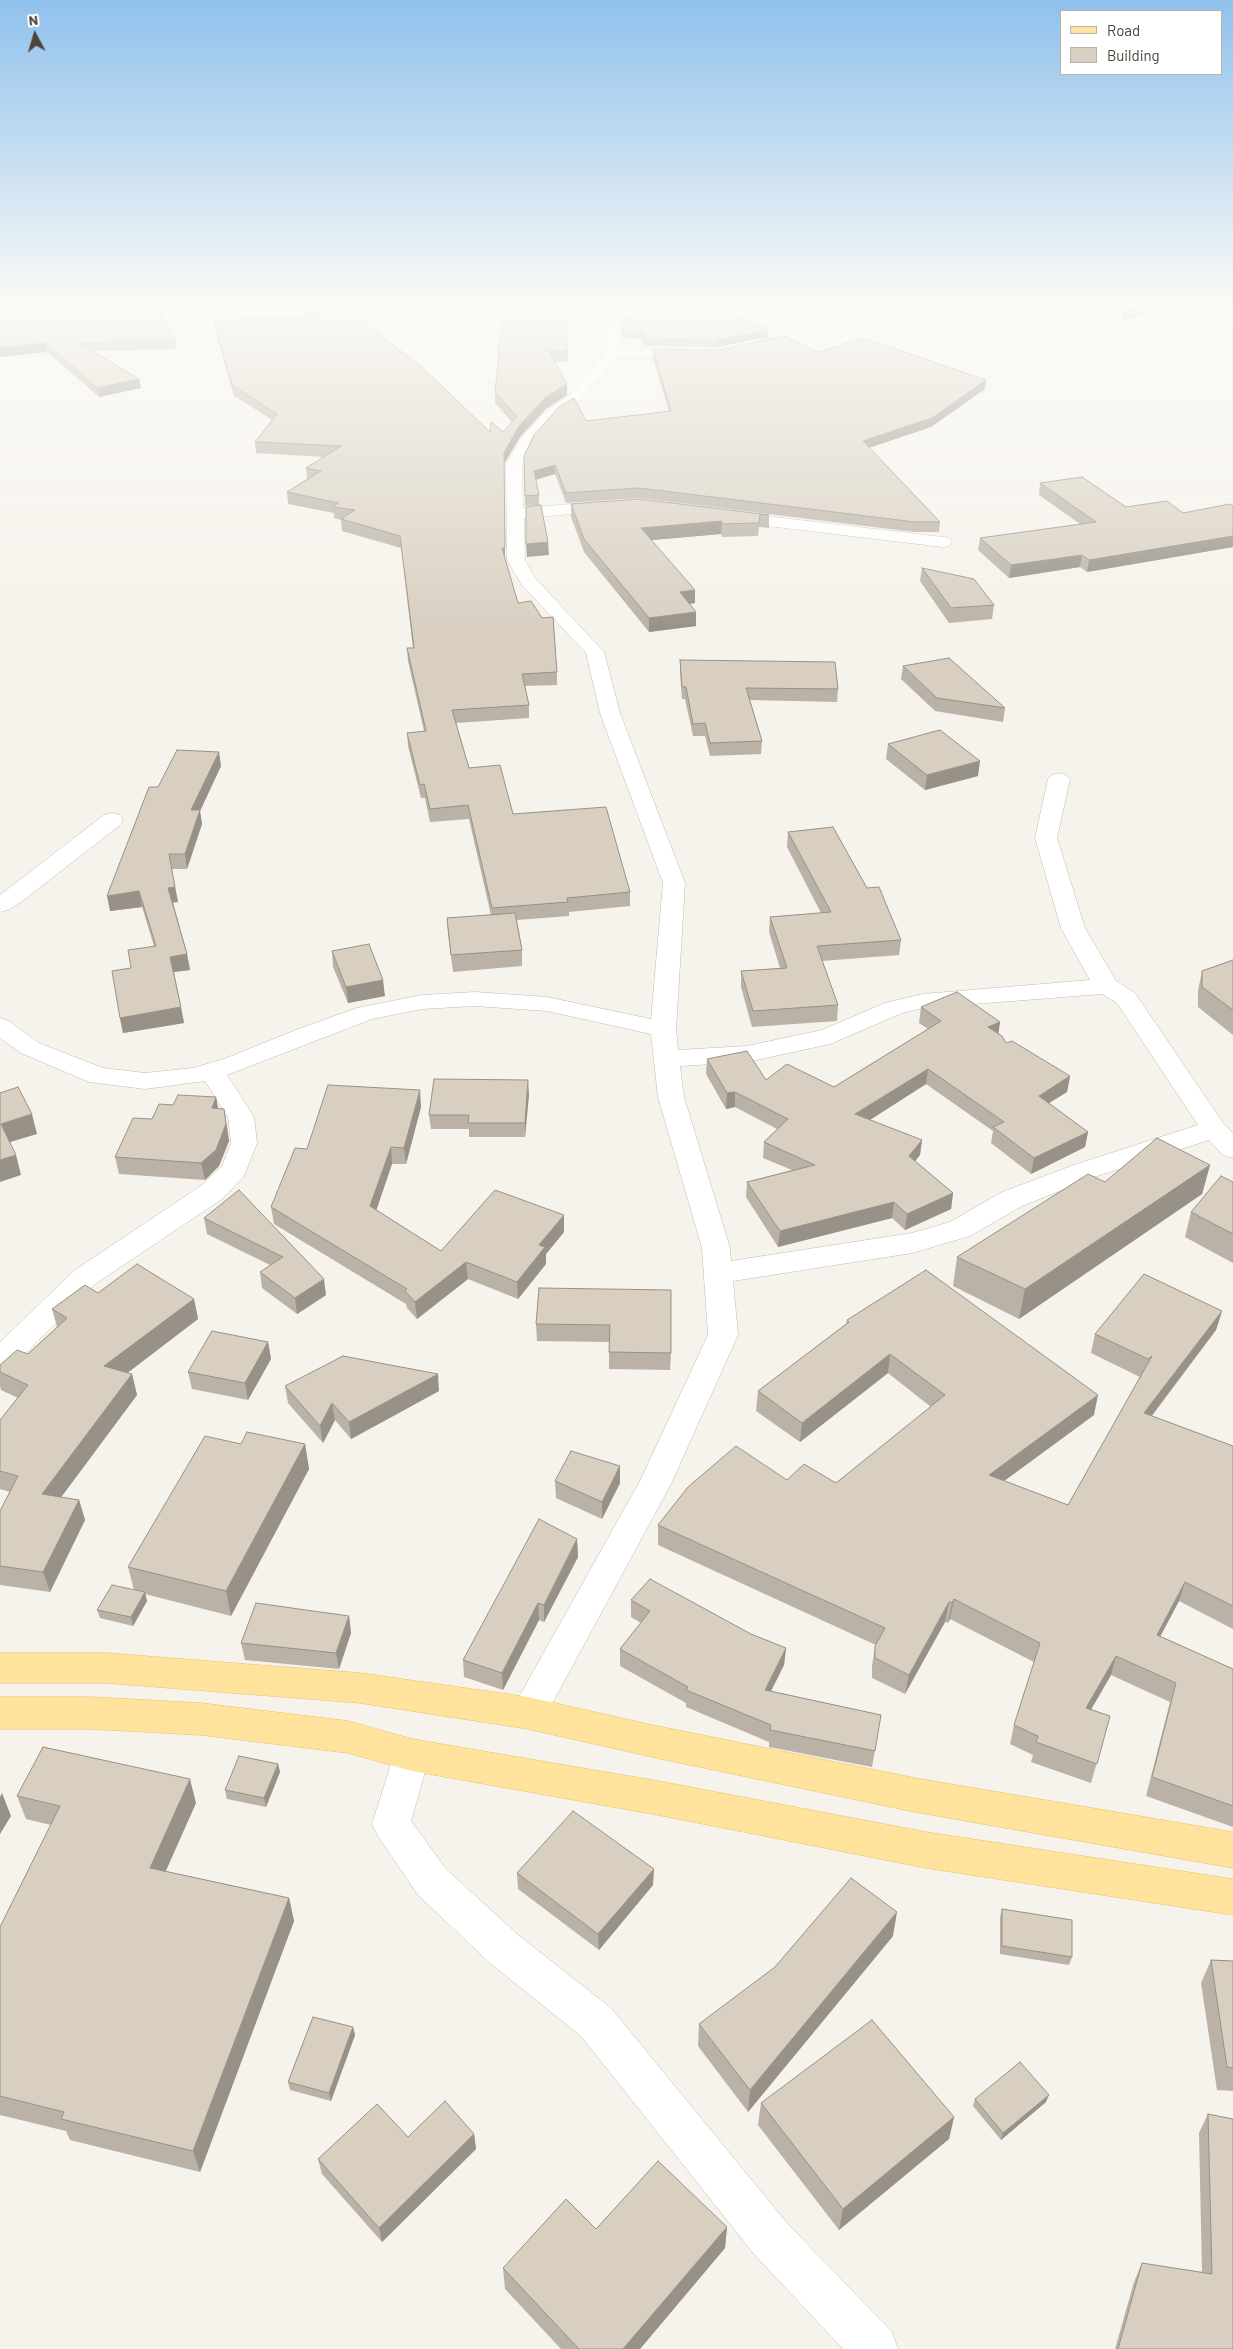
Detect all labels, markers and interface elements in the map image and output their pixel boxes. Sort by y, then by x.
north arrow [10,10,60,60]
legend [1060,10,1223,75]
text: N [28,11,39,29]
text: Road [1107,21,1140,39]
text: Building [1107,46,1160,64]

